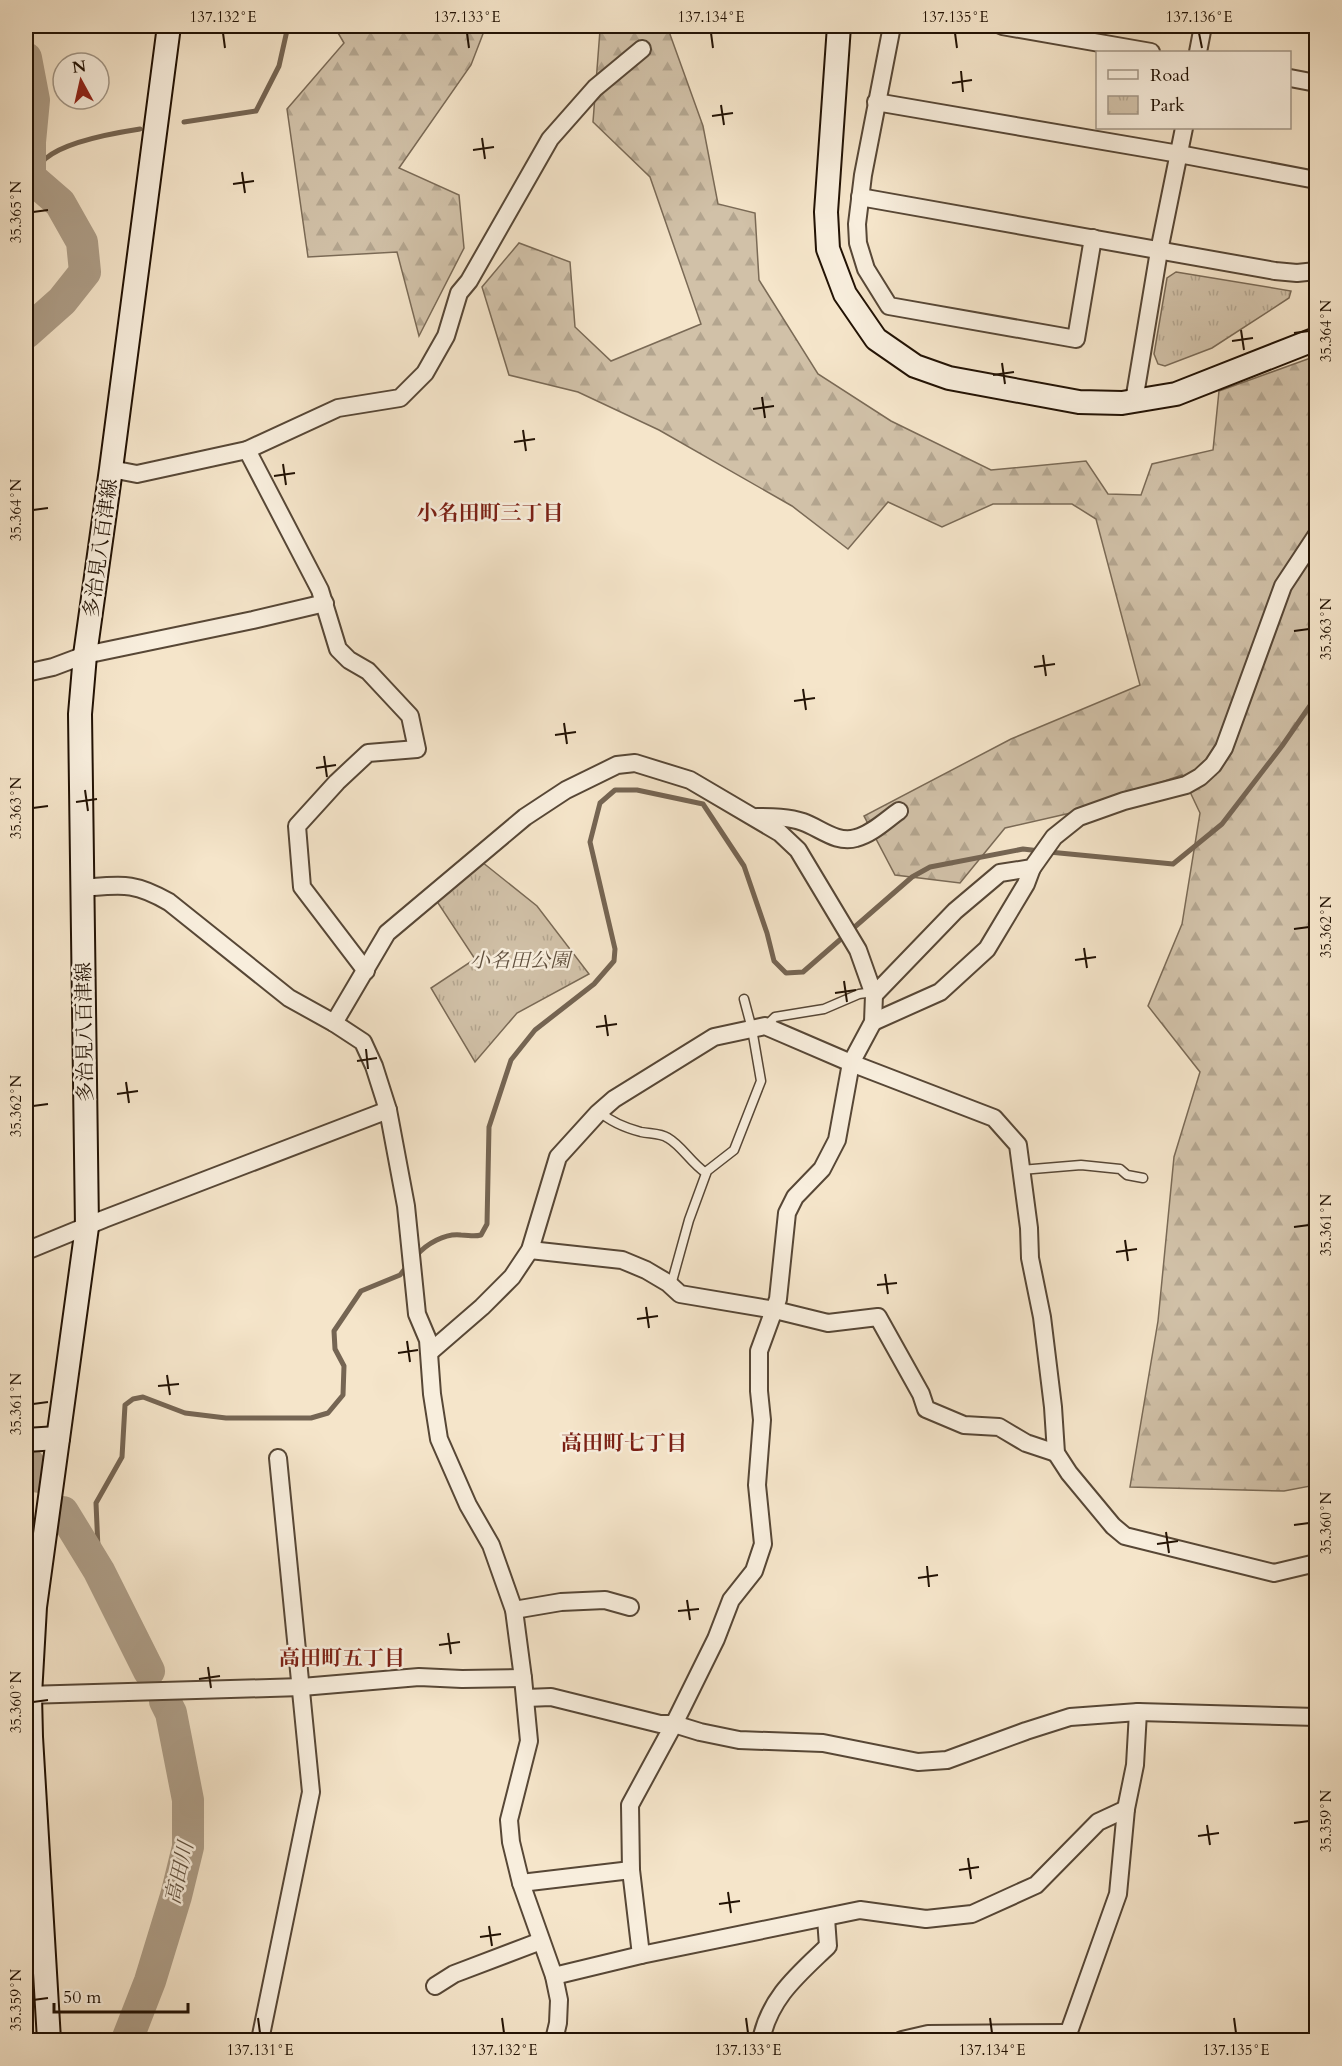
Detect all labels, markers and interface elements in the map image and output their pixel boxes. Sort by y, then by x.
text: 137.132°E [190,7,256,27]
text: 137.133°E [434,7,500,27]
text: 137.134°E [678,7,744,27]
text: 137.135°E [922,7,988,27]
text: 137.136°E [1166,7,1232,27]
north arrow [51,51,111,111]
legend [1096,51,1291,129]
text: N [71,55,88,79]
text: Road [1150,63,1190,88]
text: Park [1150,93,1185,118]
text: 35.365°N [6,180,26,243]
text: 35.364°N [1316,299,1336,362]
street label: 多治見八百津線 [77,477,124,619]
text: 35.364°N [6,478,26,541]
district label: 小名田町三丁目 [417,499,564,528]
text: 35.363°N [1316,597,1336,660]
text: 35.363°N [6,776,26,839]
text: 35.362°N [1316,895,1336,958]
park label: 小名田公園 [470,947,573,974]
street label: 多治見八百津線 [70,962,99,1102]
text: 35.362°N [6,1074,26,1137]
text: 35.361°N [1316,1193,1336,1256]
text: 35.361°N [6,1372,26,1435]
district label: 高田町七丁目 [561,1429,687,1458]
text: 35.360°N [1316,1491,1336,1554]
district label: 高田町五丁目 [279,1644,405,1673]
text: 35.360°N [6,1670,26,1733]
text: 35.359°N [1316,1789,1336,1852]
water label: 高田川 [158,1837,201,1907]
text: 35.359°N [6,1968,26,2031]
scale bar [54,1976,188,2014]
text: 50 m [63,1985,102,2010]
text: 137.131°E [227,2040,293,2060]
text: 137.132°E [471,2040,537,2060]
text: 137.133°E [715,2040,781,2060]
text: 137.134°E [959,2040,1025,2060]
text: 137.135°E [1203,2040,1269,2060]

